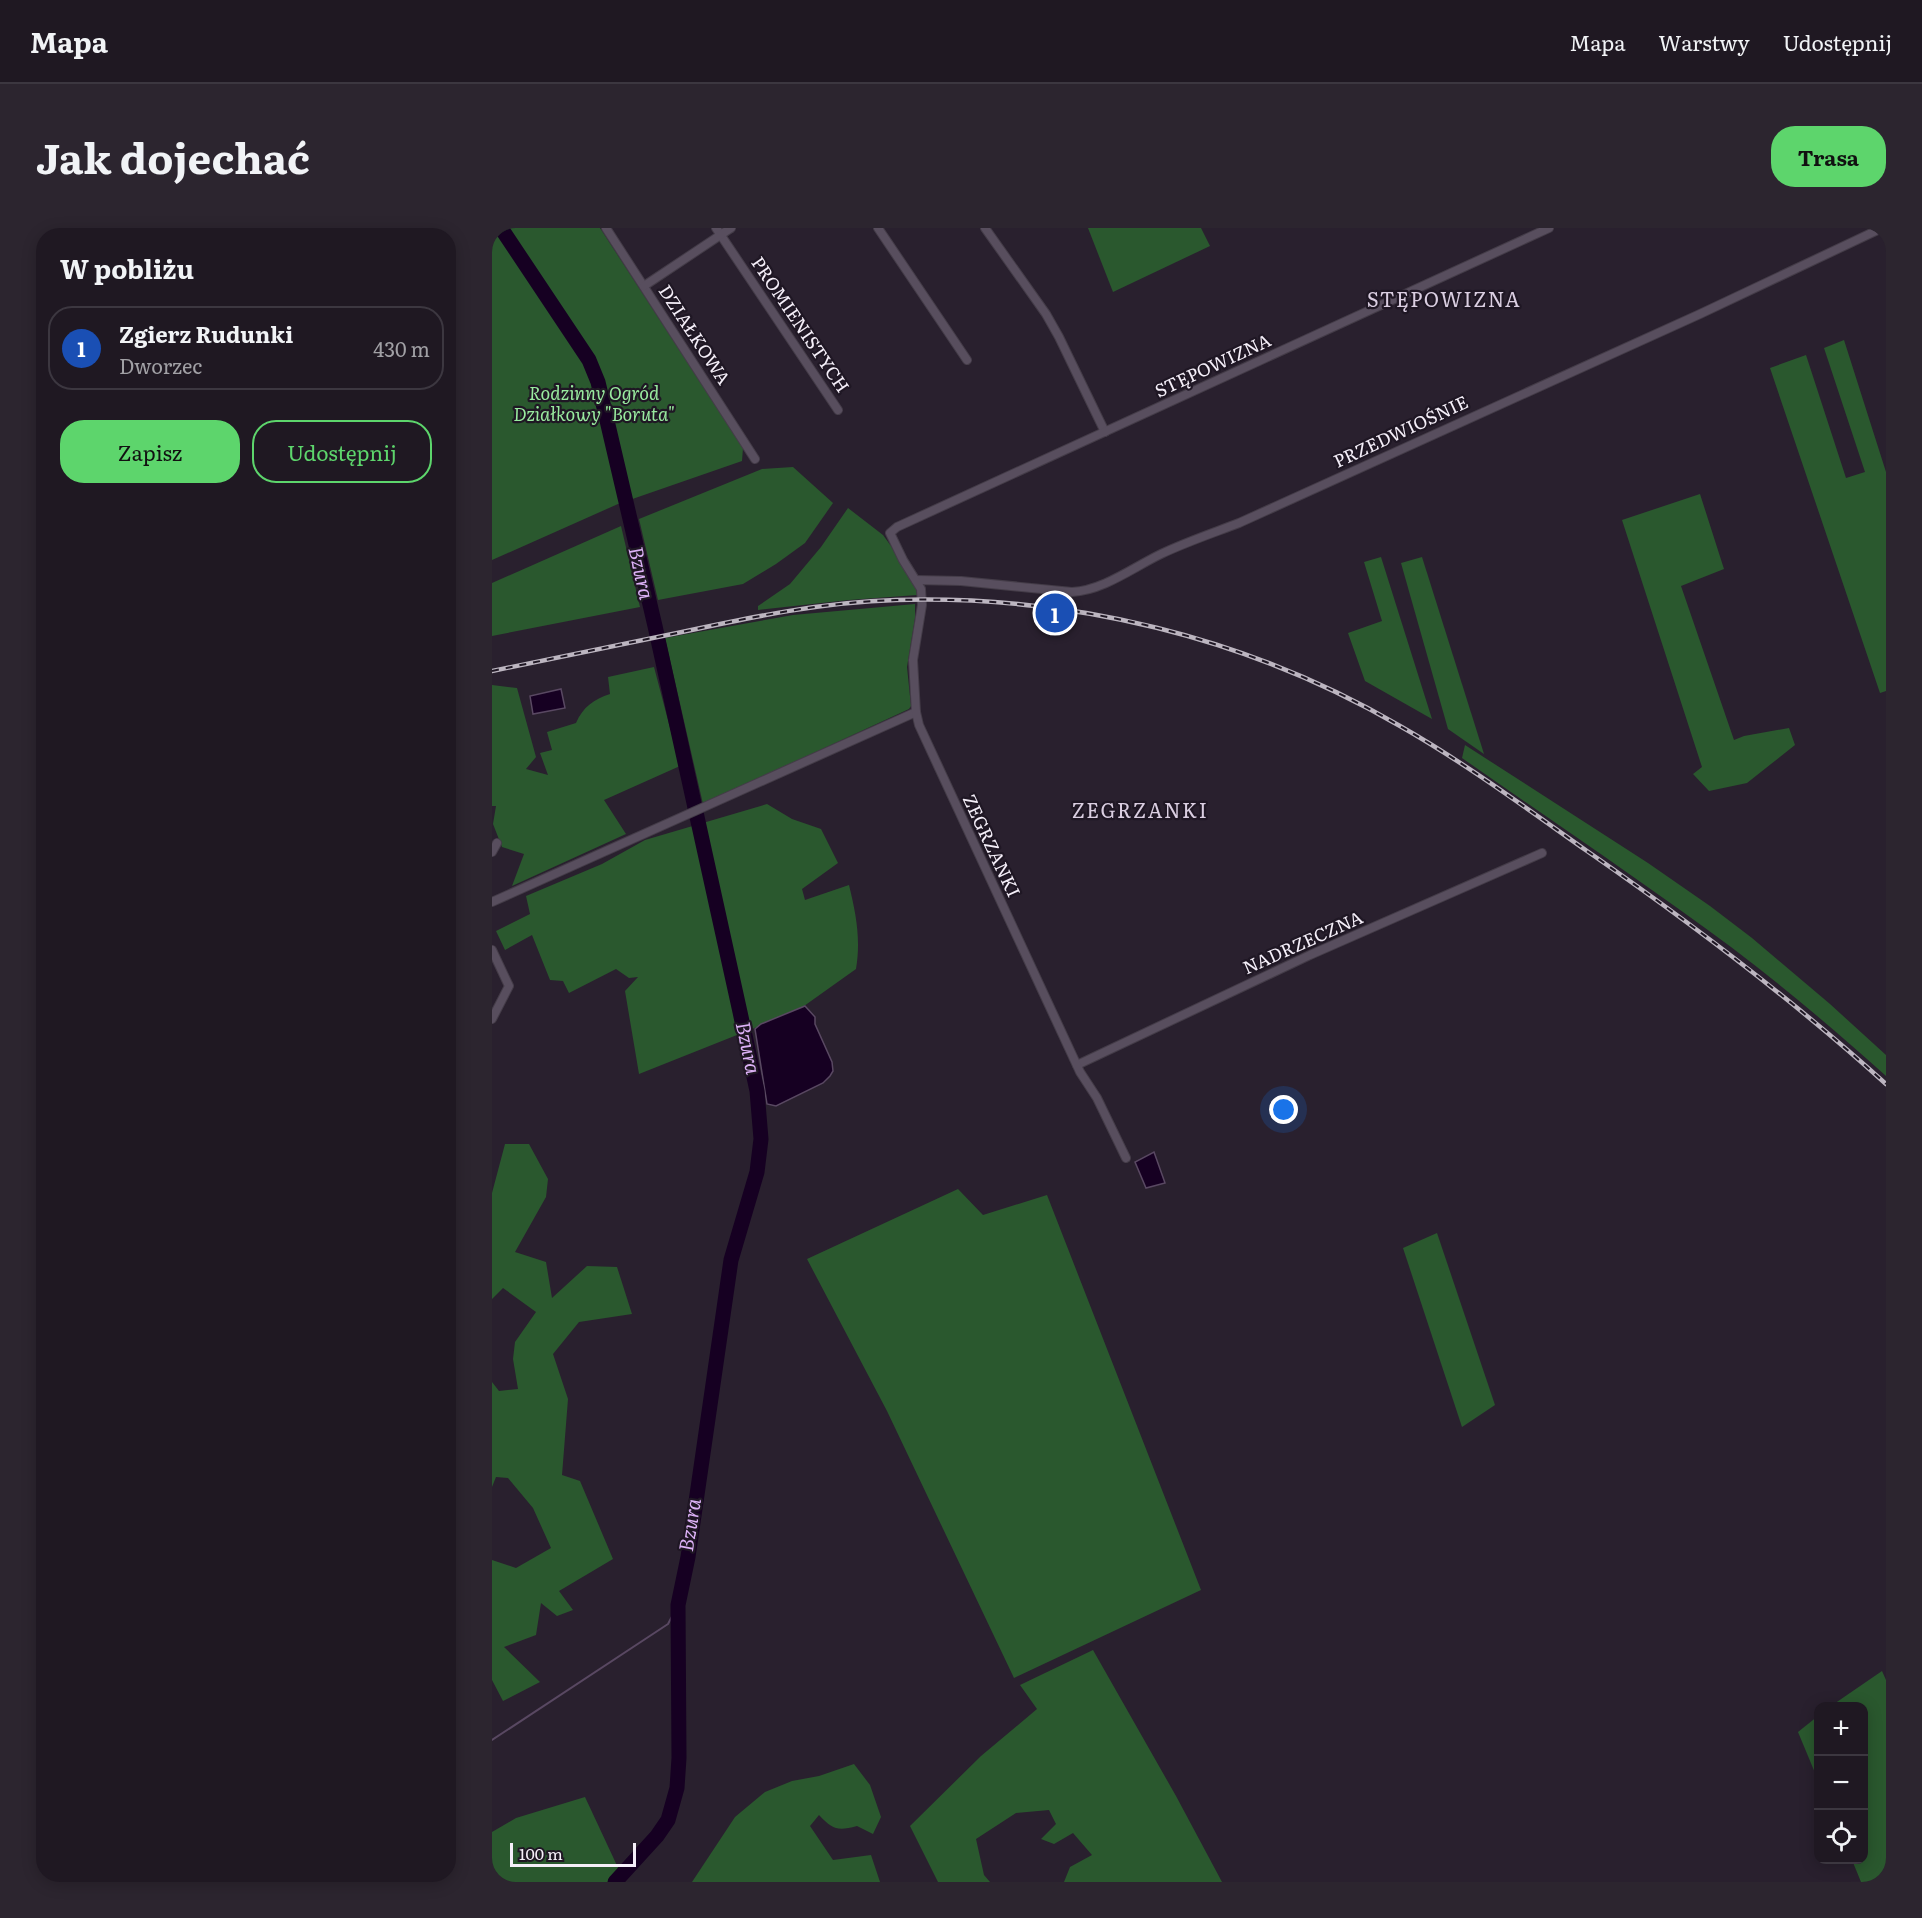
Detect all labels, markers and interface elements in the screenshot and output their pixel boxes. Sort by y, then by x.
text: Mapa [30,20,108,62]
text: Mapa [1570,26,1626,57]
text: Warstwy [1659,26,1750,57]
text: Udostępnij [1783,26,1892,57]
text: Jak dojechać [36,125,310,187]
button: Trasa [1771,126,1886,187]
text: W pobliżu [60,248,194,287]
street label: PROMIENISTYCH [746,251,857,398]
street label: DZIAŁKOWA [653,279,738,389]
district label: STĘPOWIZNA [1367,283,1521,313]
text: Zgierz Rudunki [119,317,293,350]
street label: STĘPOWIZNA [1150,326,1275,403]
text: 1 [77,333,86,363]
text: 430 m [373,333,430,363]
text: Dworzec [119,350,202,380]
park label: Rodzinny Ogród Działkowy "Boruta" [513,379,675,427]
street label: PRZEDWIOŚNIE [1329,388,1472,474]
button: Zapisz [60,420,240,483]
button: Udostępnij [252,420,432,483]
water label: Bzura [622,543,664,602]
pin: 1 [1036,590,1074,636]
street label: ZEGRZANKI [957,789,1028,901]
district label: ZEGRZANKI [1072,794,1208,824]
street label: NADRZECZNA [1238,903,1367,980]
water label: Bzura [730,1018,770,1077]
your location [1269,1095,1298,1124]
water label: Bzura [669,1495,707,1553]
map controls [1814,1702,1868,1864]
button: + [1814,1702,1868,1756]
button: − [1814,1756,1868,1810]
button: locate [1814,1810,1868,1864]
scale bar [510,1840,636,1868]
text: 100 m [519,1841,563,1865]

